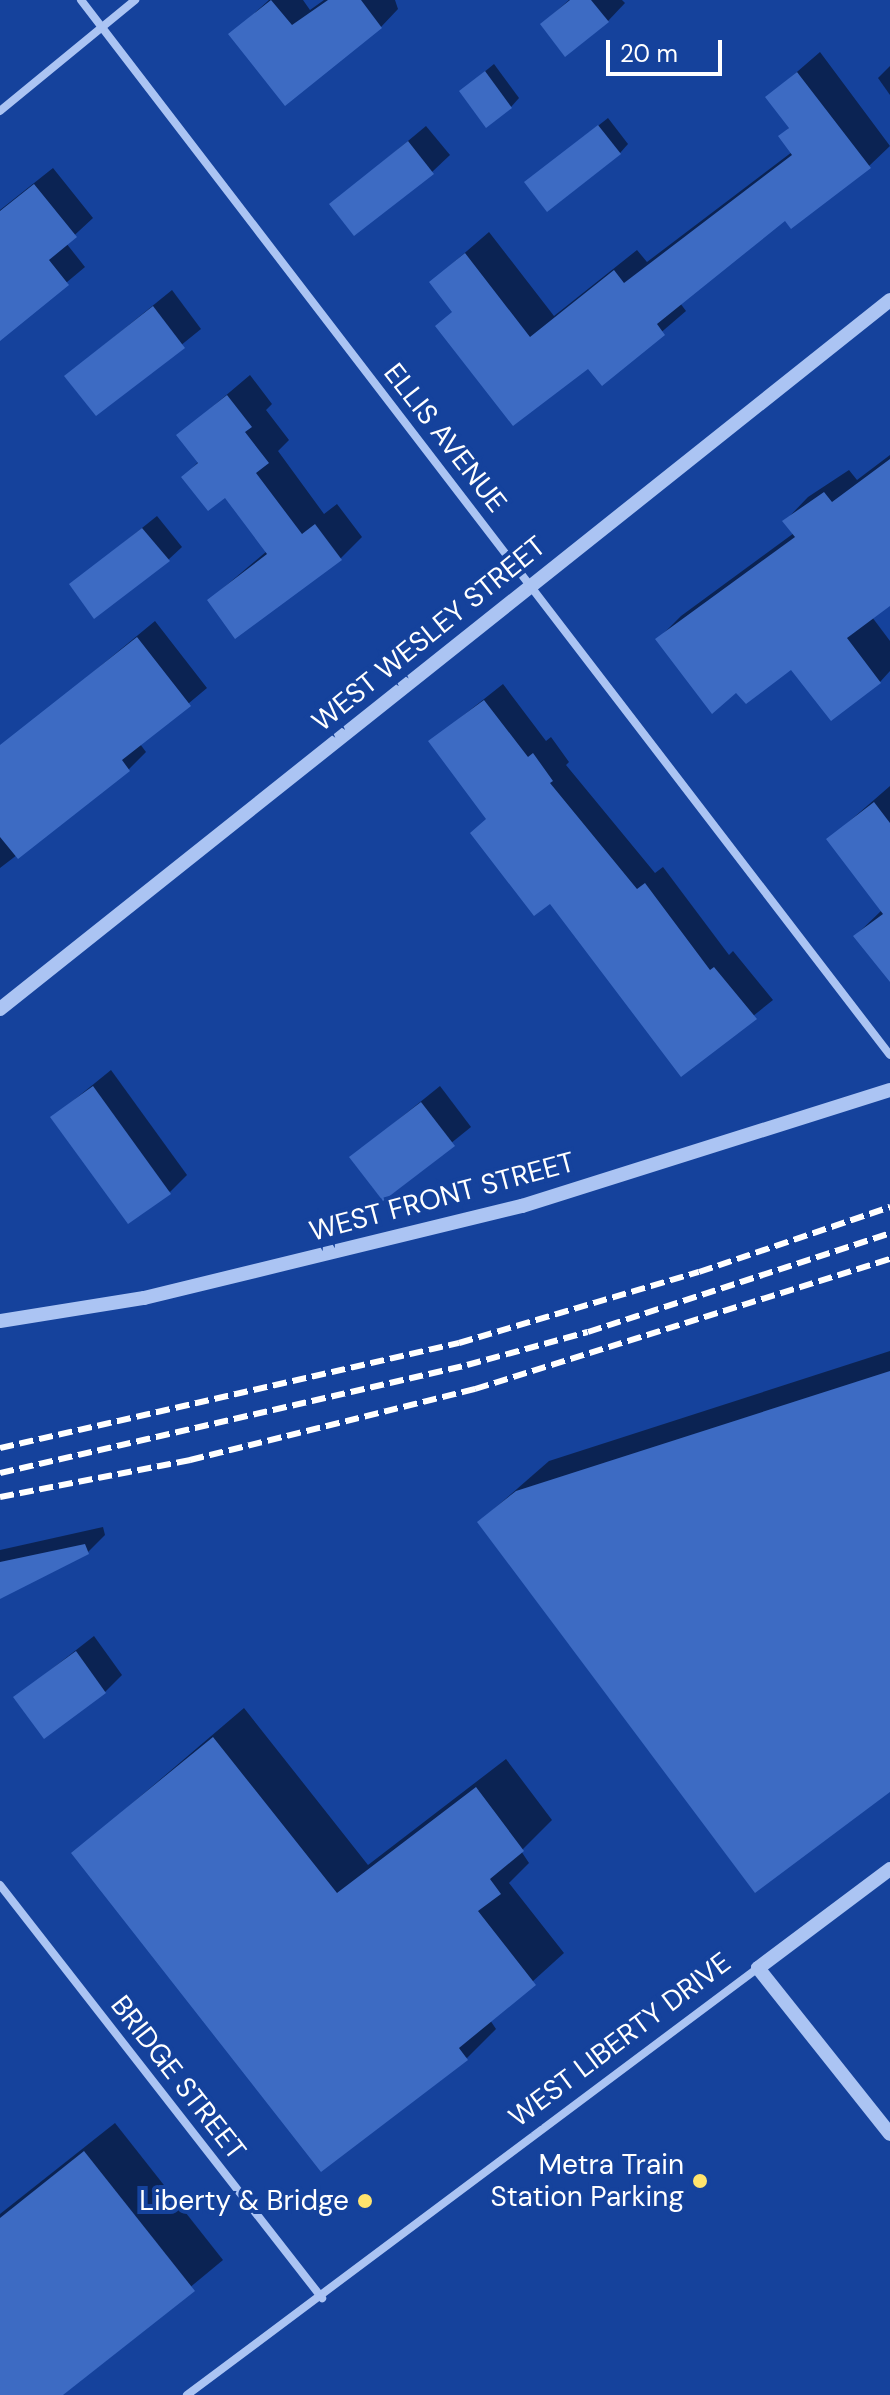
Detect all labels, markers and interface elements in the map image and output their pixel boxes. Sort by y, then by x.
scale bar [610,24,726,74]
text: 20 m [620,38,678,69]
street label: ELLIS AVENUE [377,357,513,519]
street label: WEST WESLEY STREET [305,529,553,739]
street label: WEST FRONT STREET [306,1145,578,1249]
street label: WEST LIBERTY DRIVE [503,1946,737,2134]
street label: BRIDGE STREET [103,1989,253,2167]
place label: Metra Train Station Parking [490,2148,684,2214]
marker: Metra Train Station Parking [691,2172,709,2190]
place label: Liberty & Bridge [139,2184,349,2218]
marker: Liberty & Bridge [356,2192,374,2210]

